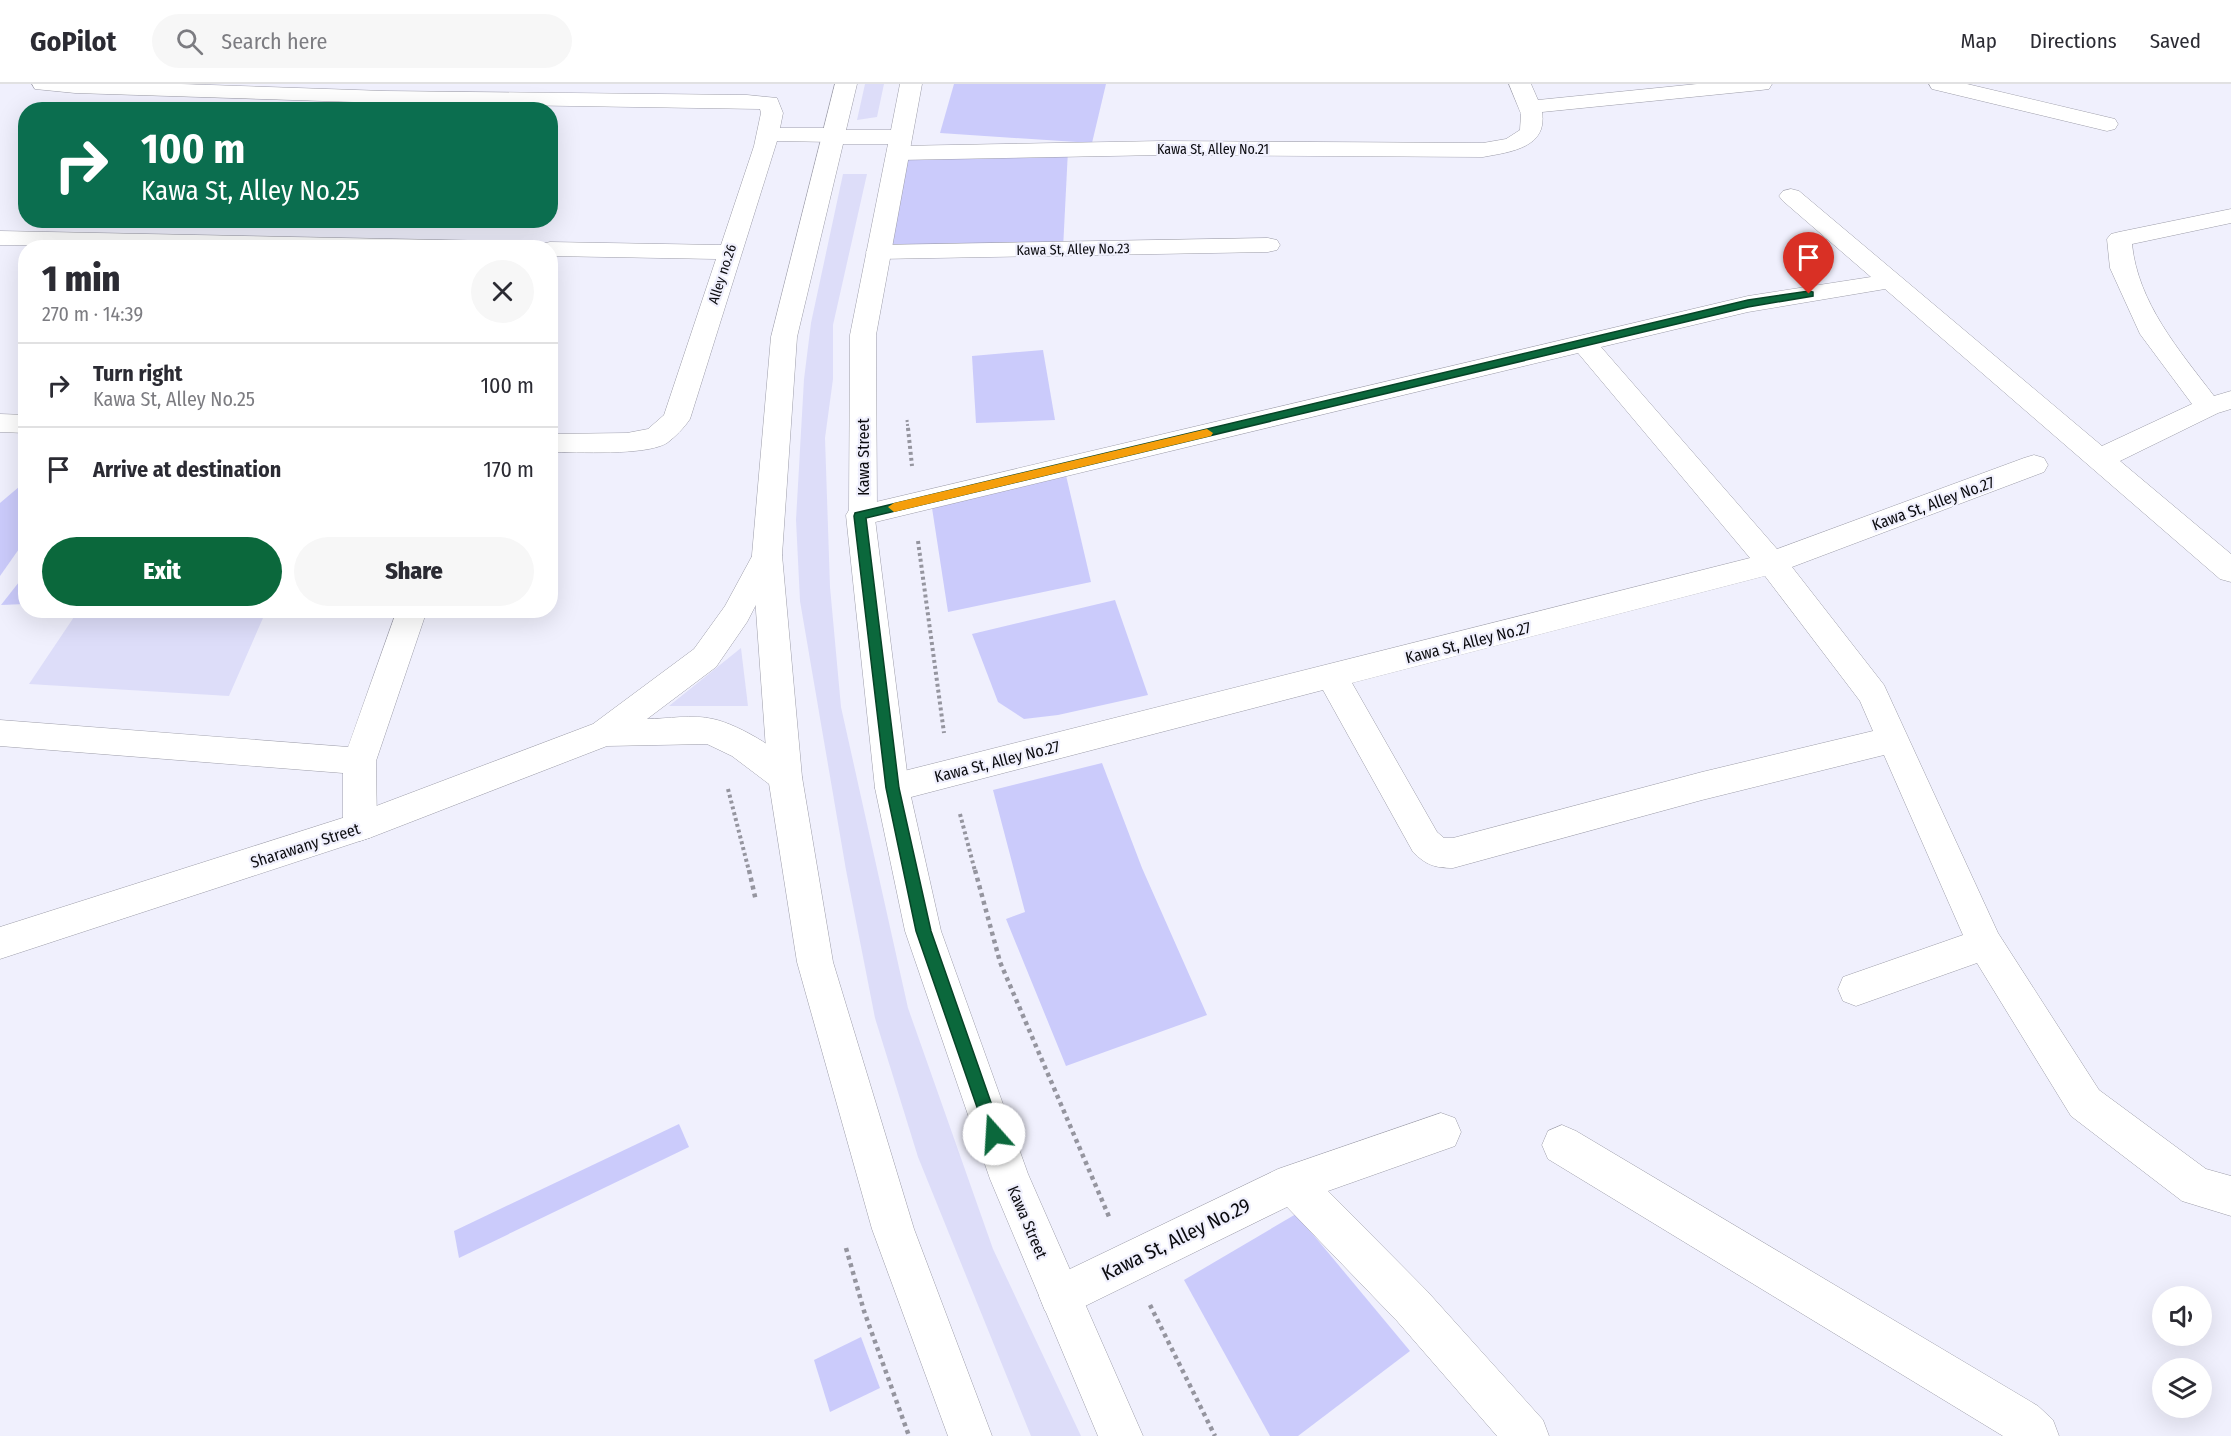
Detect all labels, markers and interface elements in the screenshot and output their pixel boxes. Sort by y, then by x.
search box [152,14,572,68]
text: GoPilot [30,25,116,58]
icon: search [173,25,206,58]
text: Search here [221,28,327,55]
text: Map [1960,28,1997,54]
text: Directions [2030,28,2117,54]
text: Saved [2150,28,2201,54]
text: 100 m [141,124,245,174]
icon: right [42,126,120,204]
street label: Kawa St, Alley No.21 [1157,141,1269,158]
text: Kawa St, Alley No.25 [141,175,360,207]
pin [1783,232,1834,294]
street label: Kawa St, Alley No.23 [1016,240,1130,259]
icon: arrive [1792,241,1825,274]
street label: Alley no.26 [705,242,740,306]
text: 1 min [42,257,120,301]
button: close [471,260,534,323]
text: 270 m · 14:39 [42,302,143,326]
text: Turn right [93,360,182,387]
icon: right [42,369,75,402]
text: 100 m [480,372,534,399]
text: Kawa St, Alley No.25 [93,387,255,411]
street label: Kawa Street [854,418,873,496]
icon: arrive [42,453,75,486]
text: Arrive at destination [93,456,281,483]
text: 170 m [483,456,534,483]
street label: Kawa St, Alley No.27 [1869,472,1997,534]
button: Exit [42,537,282,606]
button: Share [294,537,534,606]
street label: Kawa St, Alley No.27 [1403,618,1533,667]
street label: Kawa St, Alley No.27 [932,737,1062,786]
street label: Sharawany Street [248,819,363,872]
position arrow [962,1102,1026,1166]
street label: Kawa Street [1004,1183,1052,1262]
street label: Kawa St, Alley No.29 [1098,1193,1254,1285]
map controls [2152,1286,2212,1418]
button: sound [2152,1286,2212,1346]
button: layers [2152,1358,2212,1418]

